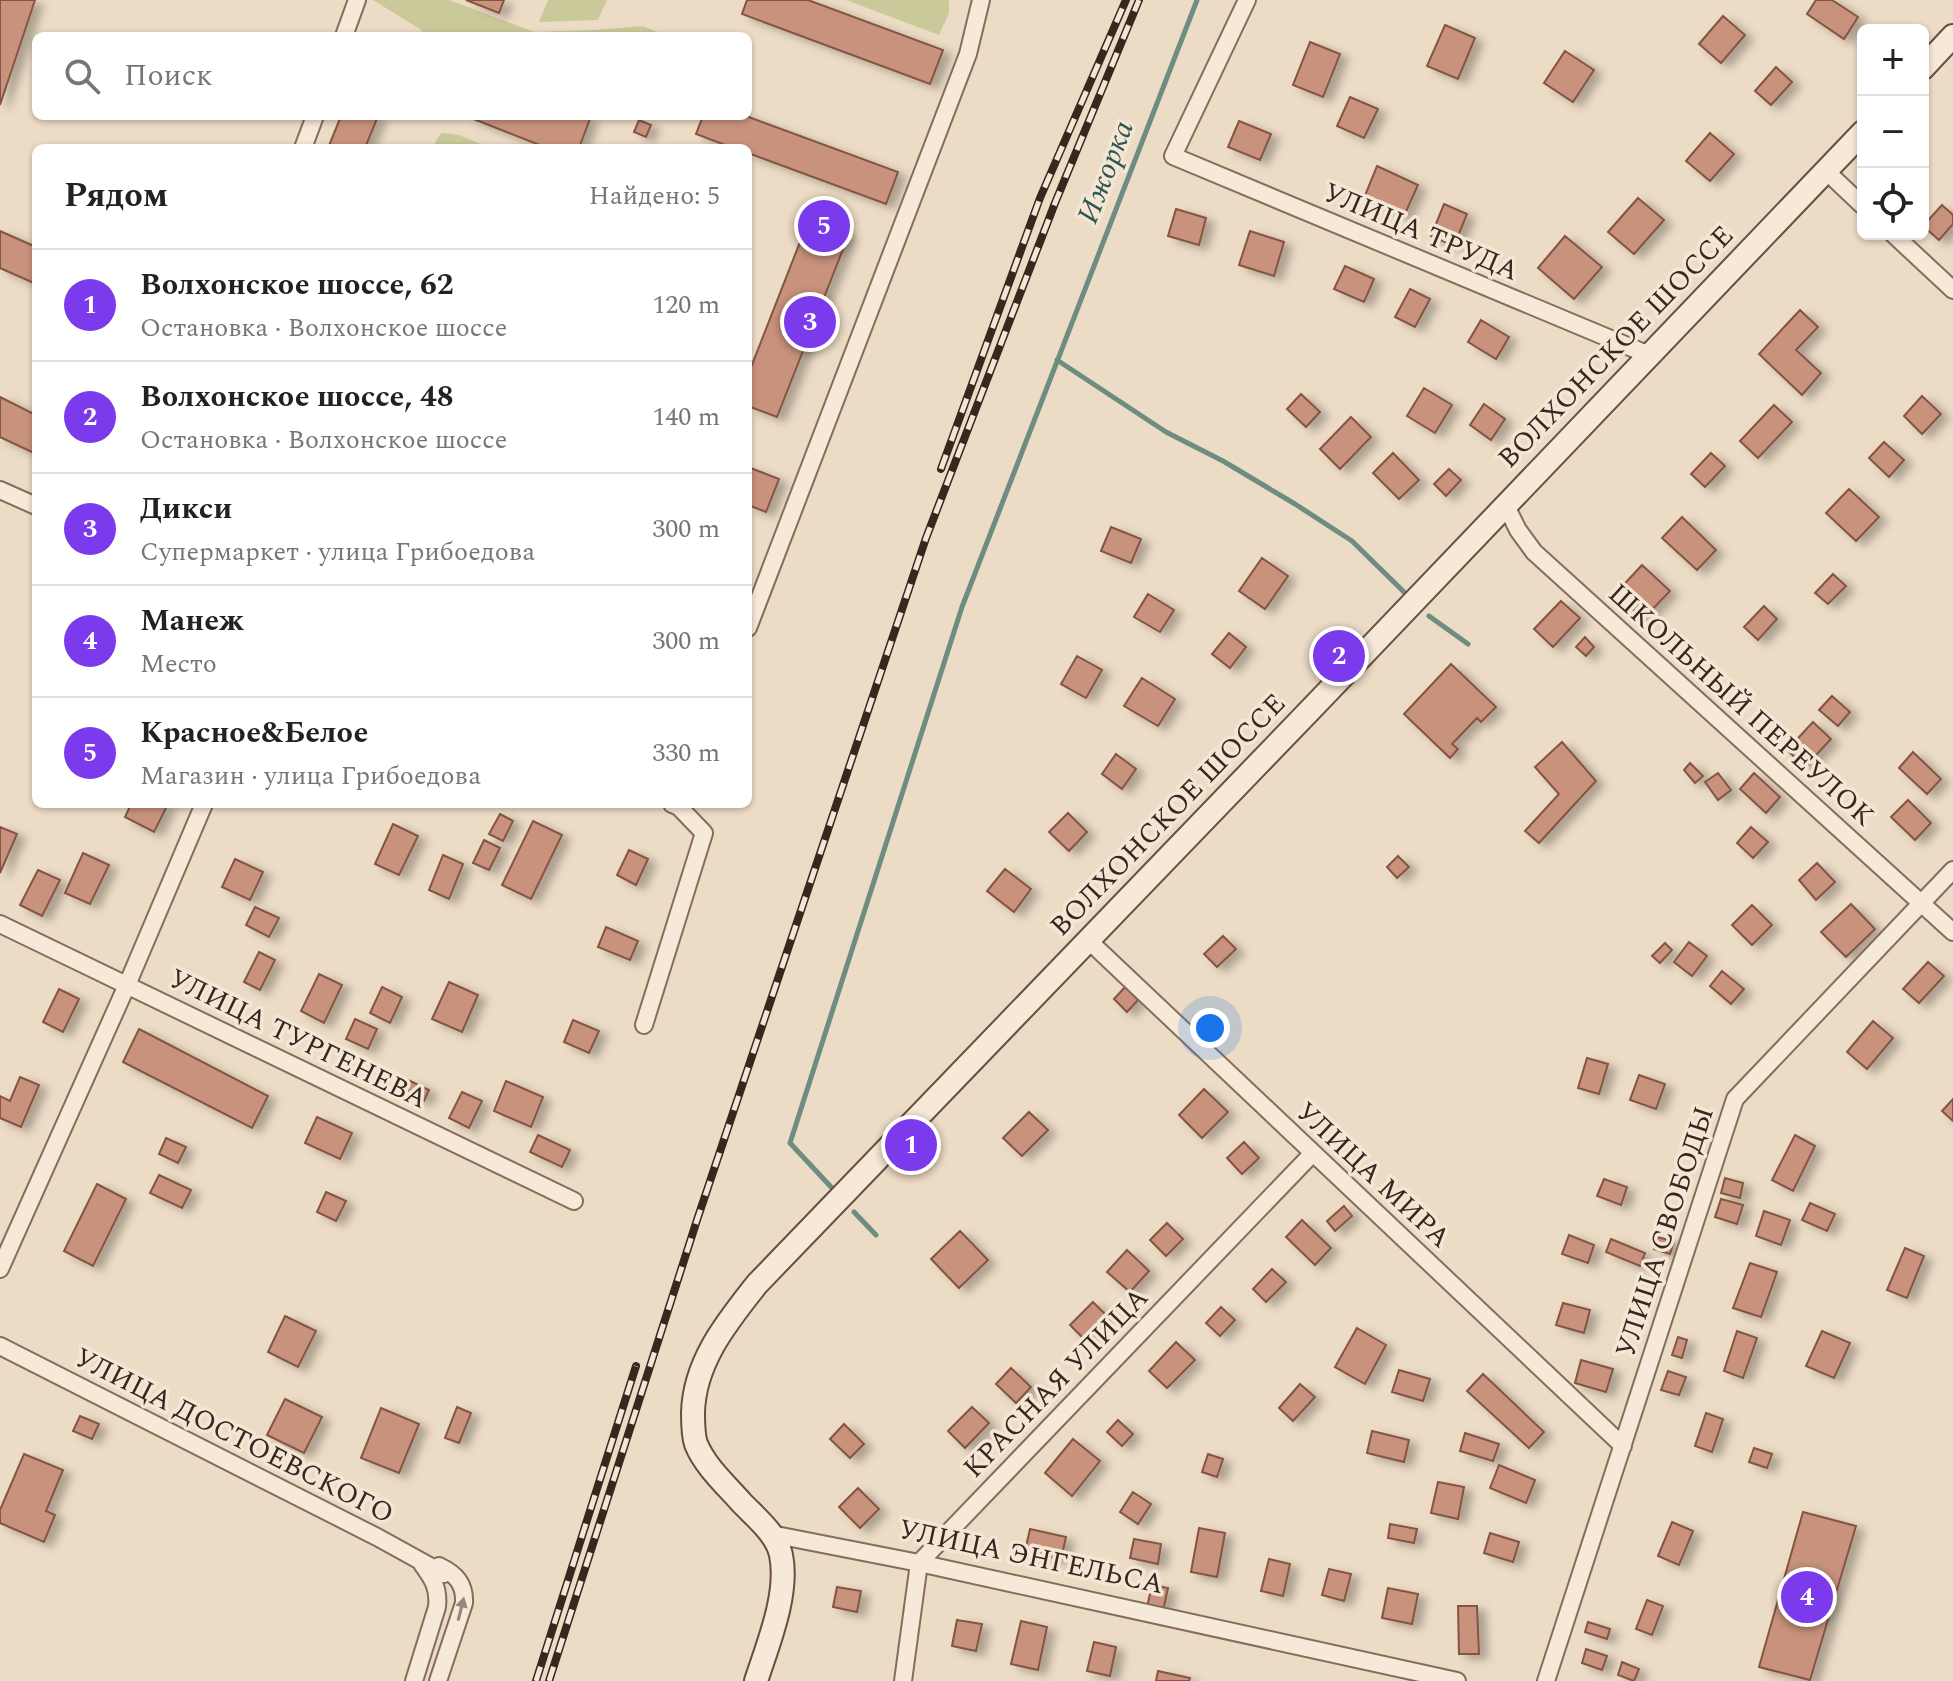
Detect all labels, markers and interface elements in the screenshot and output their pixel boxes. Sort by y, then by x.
map controls [1857,24,1929,240]
button: + [1857,24,1929,96]
search box [32,32,752,120]
text: Поиск [124,53,213,99]
icon: search [60,54,104,98]
button: − [1857,96,1929,168]
water label: Ижорка [1065,114,1147,230]
button: locate [1857,168,1929,240]
text: Рядом [64,170,168,222]
street label: УЛИЦА ТРУДА [1316,171,1526,293]
text: Найдено: 5 [589,176,720,216]
pin: 5 [798,196,850,256]
street label: ВОЛХОНСКОЕ ШОССЕ [1488,216,1744,478]
text: Волхонское шоссе, 62 [140,262,454,308]
text: 1 [83,285,97,325]
text: 120 m [652,285,720,325]
pin: 3 [784,292,836,352]
text: Остановка · Волхонское шоссе [140,308,507,348]
text: Волхонское шоссе, 48 [140,374,454,420]
text: 2 [83,397,97,437]
text: 140 m [652,397,720,437]
text: Остановка · Волхонское шоссе [140,420,507,460]
text: Дикси [140,486,232,532]
text: 3 [83,509,97,549]
text: 300 m [652,509,720,549]
text: Супермаркет · улица Грибоедова [140,532,535,572]
street label: ШКОЛЬНЫЙ ПЕРЕУЛОК [1598,573,1884,837]
text: Манеж [140,598,244,644]
text: 4 [83,621,97,661]
text: 300 m [652,621,720,661]
pin: 2 [1313,626,1365,686]
text: Место [140,644,217,684]
street label: ВОЛХОНСКОЕ ШОССЕ [1040,684,1296,946]
text: Красное&Белое [140,710,368,756]
text: 5 [83,733,97,773]
text: 330 m [652,733,720,773]
text: Магазин · улица Грибоедова [140,756,481,796]
street label: УЛИЦА ТУРГЕНЕВА [161,958,435,1120]
your location [1190,1008,1230,1048]
street label: УЛИЦА МИРА [1286,1091,1460,1259]
street label: УЛИЦА СВОБОДЫ [1604,1101,1726,1363]
pin: 1 [885,1115,937,1175]
street label: КРАСНАЯ УЛИЦА [953,1278,1159,1488]
street label: УЛИЦА ДОСТОЕВСКОГО [67,1337,401,1535]
street label: УЛИЦА ЭНГЕЛЬСА [894,1508,1168,1606]
pin: 4 [1781,1567,1833,1627]
one-way arrow [455,1596,468,1621]

